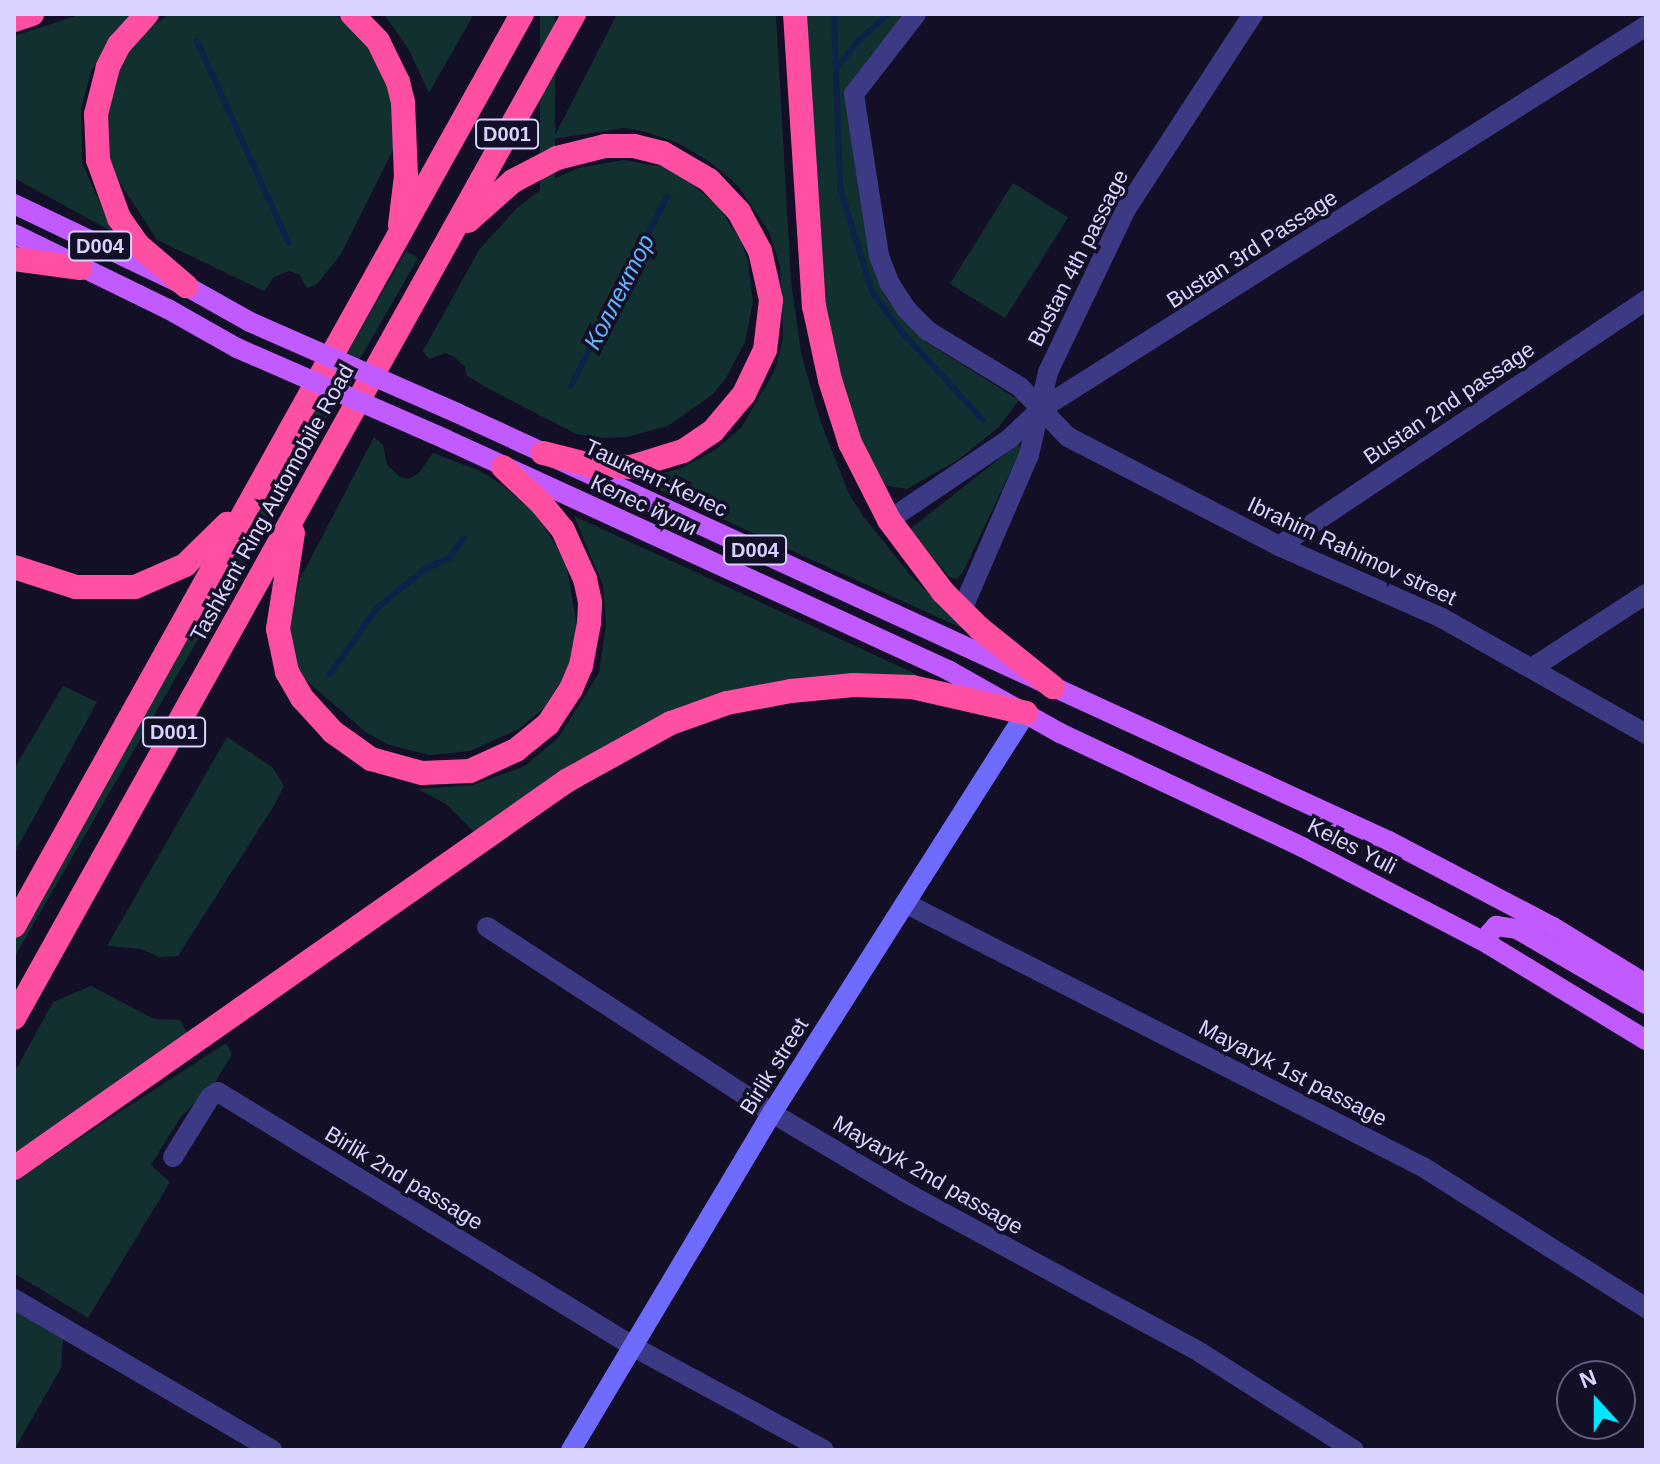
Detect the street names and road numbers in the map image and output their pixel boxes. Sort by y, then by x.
road number: D001 [475,118,539,150]
street label: Bustan 4th passage [1022,165,1134,351]
street label: Bustan 3rd Passage [1162,184,1342,314]
road number: D004 [68,230,132,262]
street label: Bustan 2nd passage [1358,336,1540,470]
street label: Tashkent Ring Automobile Road [184,359,360,647]
street label: Ташкент-Келес [580,433,732,523]
street label: Келес йули [587,469,701,541]
street label: Ibrahim Rahimov street [1243,491,1461,611]
road number: D004 [723,534,787,566]
road number: D001 [142,716,206,748]
street label: Keles Yuli [1303,812,1401,880]
street label: Birlik street [734,1013,814,1119]
street label: Mayaryk 1st passage [1194,1014,1392,1132]
street label: Mayaryk 2nd passage [828,1110,1028,1240]
street label: Birlik 2nd passage [320,1120,488,1236]

